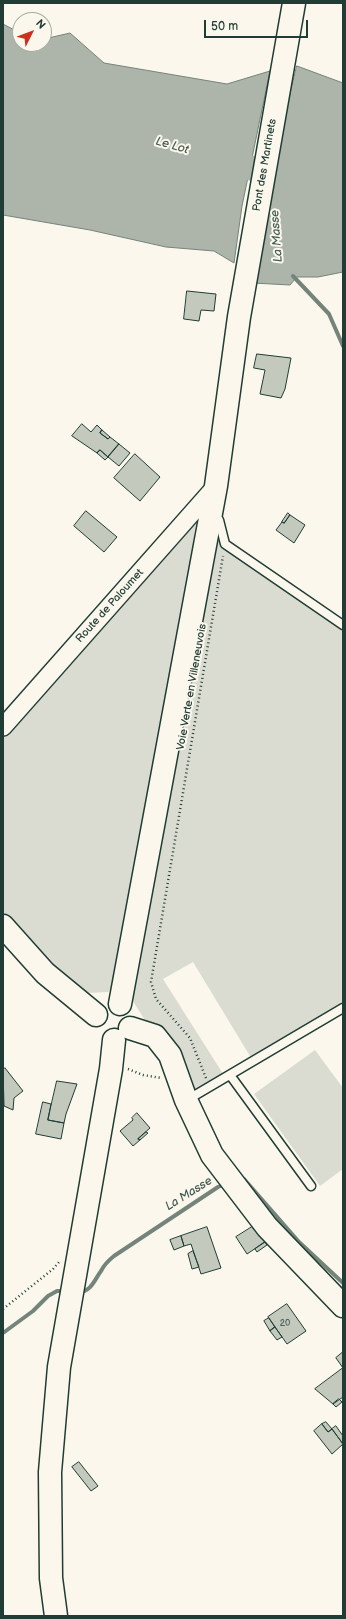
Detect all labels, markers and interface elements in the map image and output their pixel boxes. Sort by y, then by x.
north arrow [12,12,52,52]
scale bar [206,12,310,38]
text: N [33,17,48,32]
text: 50 m [211,19,238,34]
street label: Pont des Martinets [250,118,280,212]
water label: Le Lot [154,134,190,158]
water label: La Masse [268,209,286,263]
street label: Route de Paloumet [73,566,147,646]
street label: Voie Verte en Villeneuvois [174,623,210,751]
water label: La Masse [163,1174,215,1214]
house number: 20 [280,1319,290,1329]

